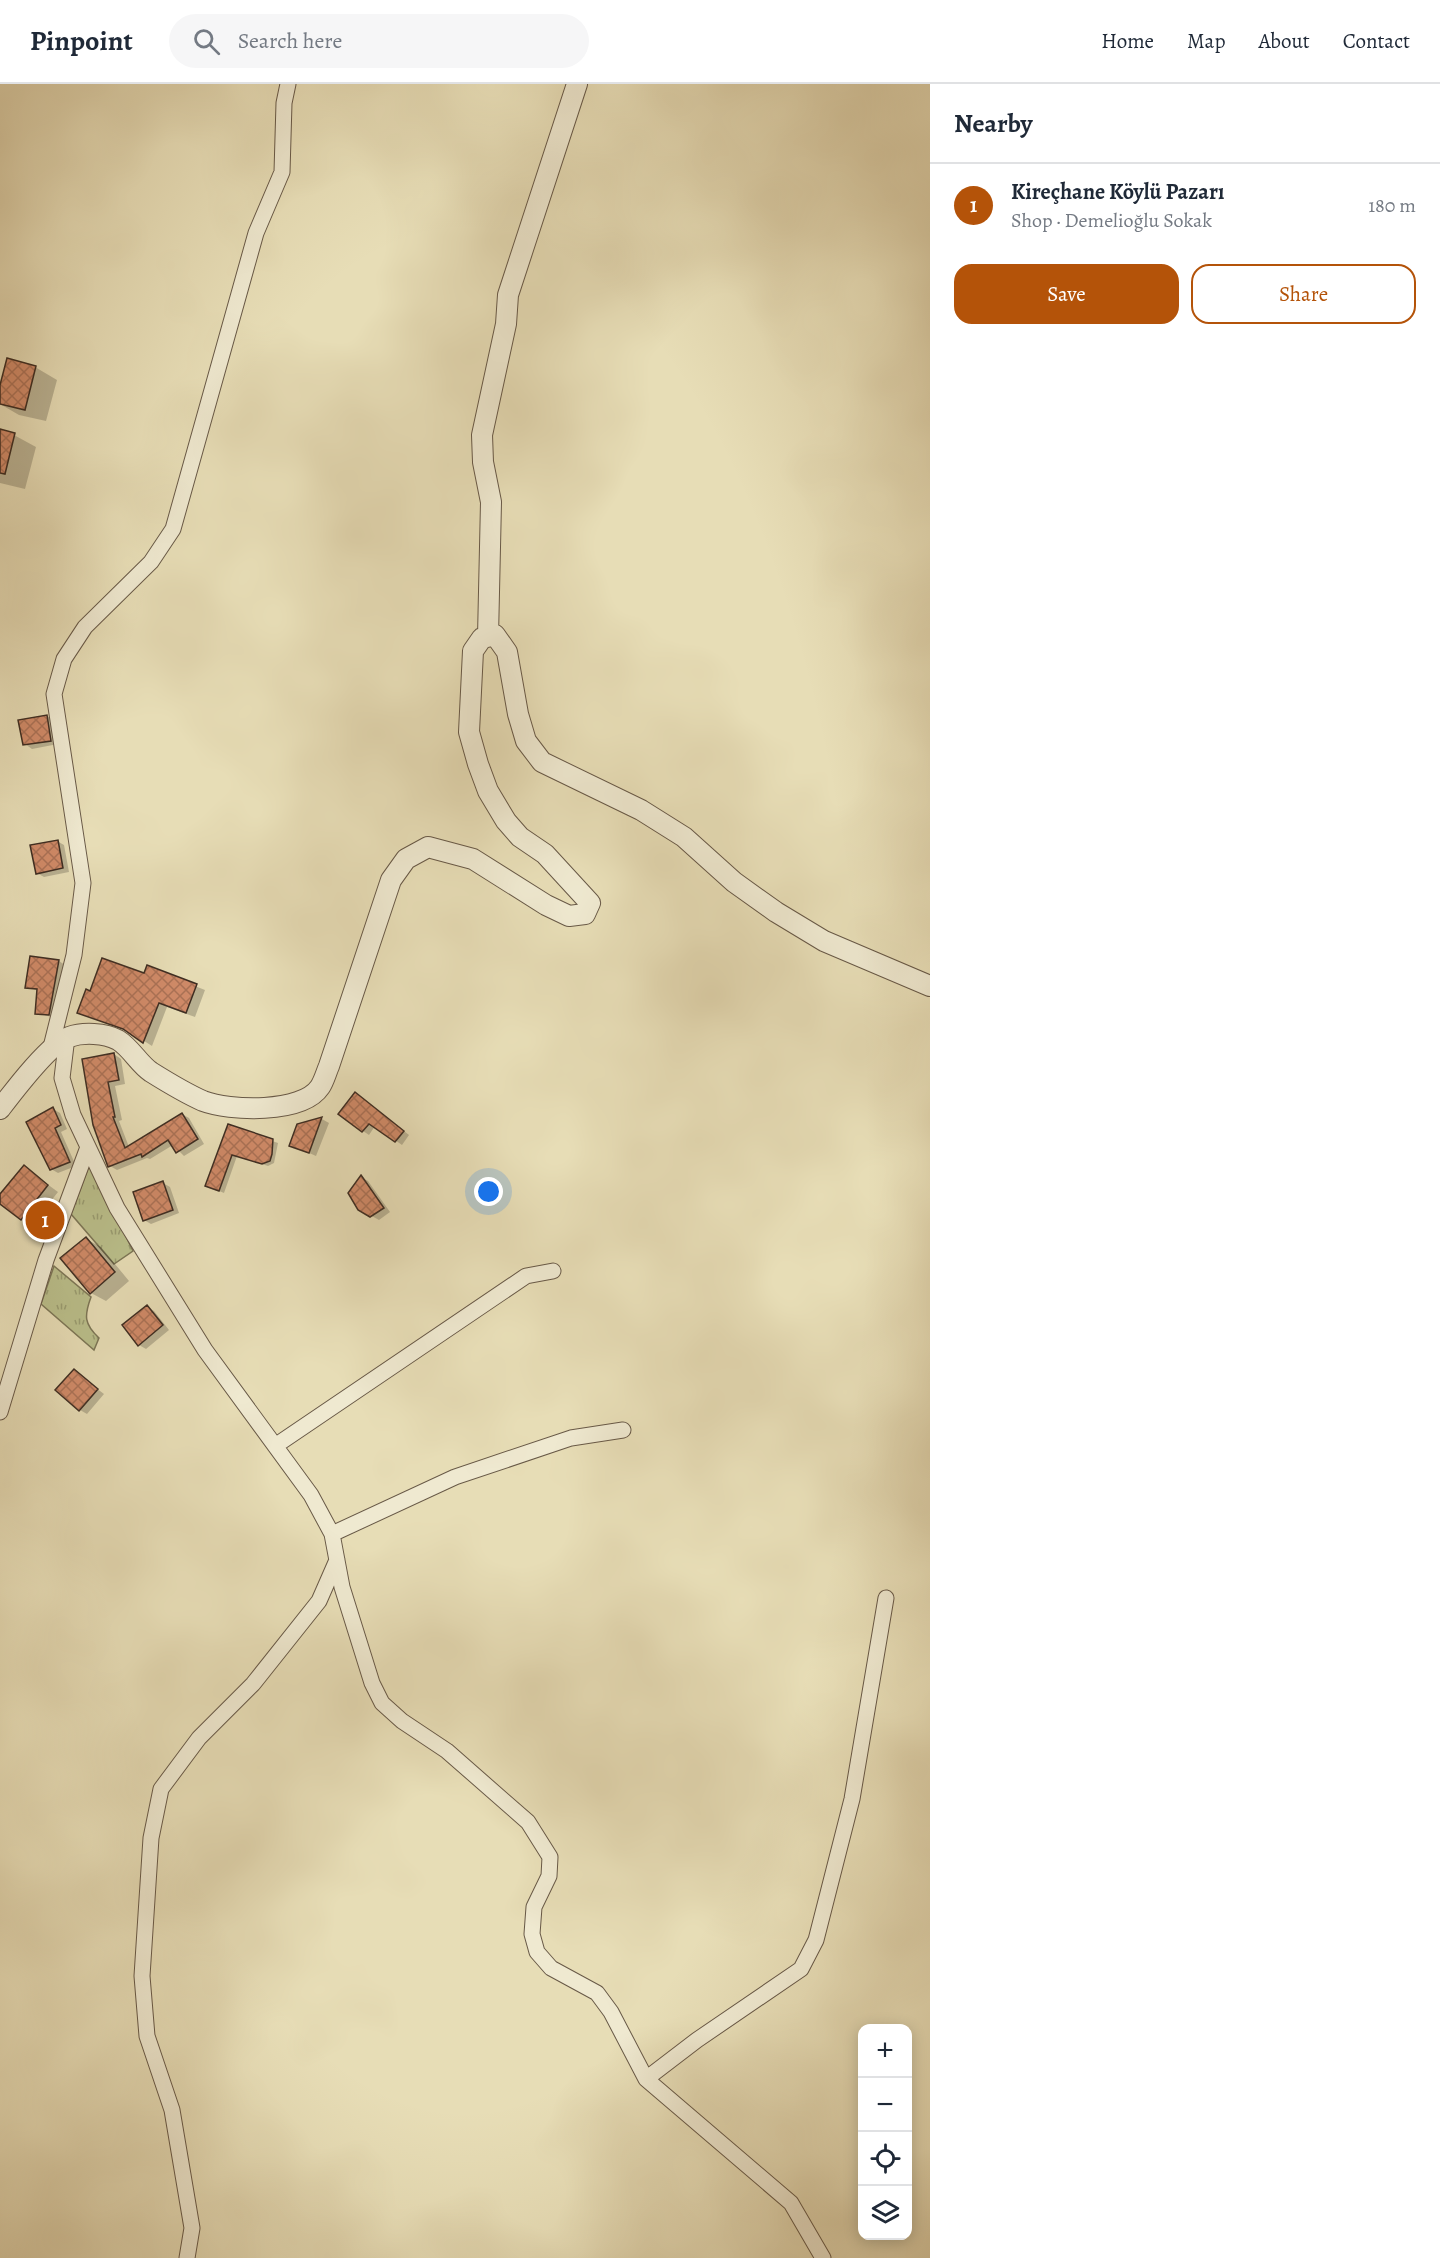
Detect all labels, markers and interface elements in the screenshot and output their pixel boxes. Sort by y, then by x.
search box [169,14,589,68]
text: Pinpoint [30,22,133,60]
icon: search [190,25,223,58]
text: Search here [238,26,342,56]
text: Home [1101,27,1154,55]
text: Map [1187,27,1225,55]
text: About [1258,27,1310,55]
text: Contact [1343,27,1410,55]
text: Nearby [954,106,1033,141]
text: Kireçhane Köylü Pazarı [1011,177,1224,207]
text: 1 [970,192,977,219]
text: 180 m [1368,192,1416,219]
text: Shop · Demelioğlu Sokak [1011,207,1212,234]
button: Save [954,264,1179,324]
button: Share [1191,264,1416,324]
your location [474,1177,503,1206]
pin: 1 [26,1198,64,1242]
map controls [858,2024,912,2240]
button: + [858,2024,912,2078]
button: − [858,2078,912,2132]
button: locate [858,2132,912,2186]
button: layers [858,2186,912,2240]

